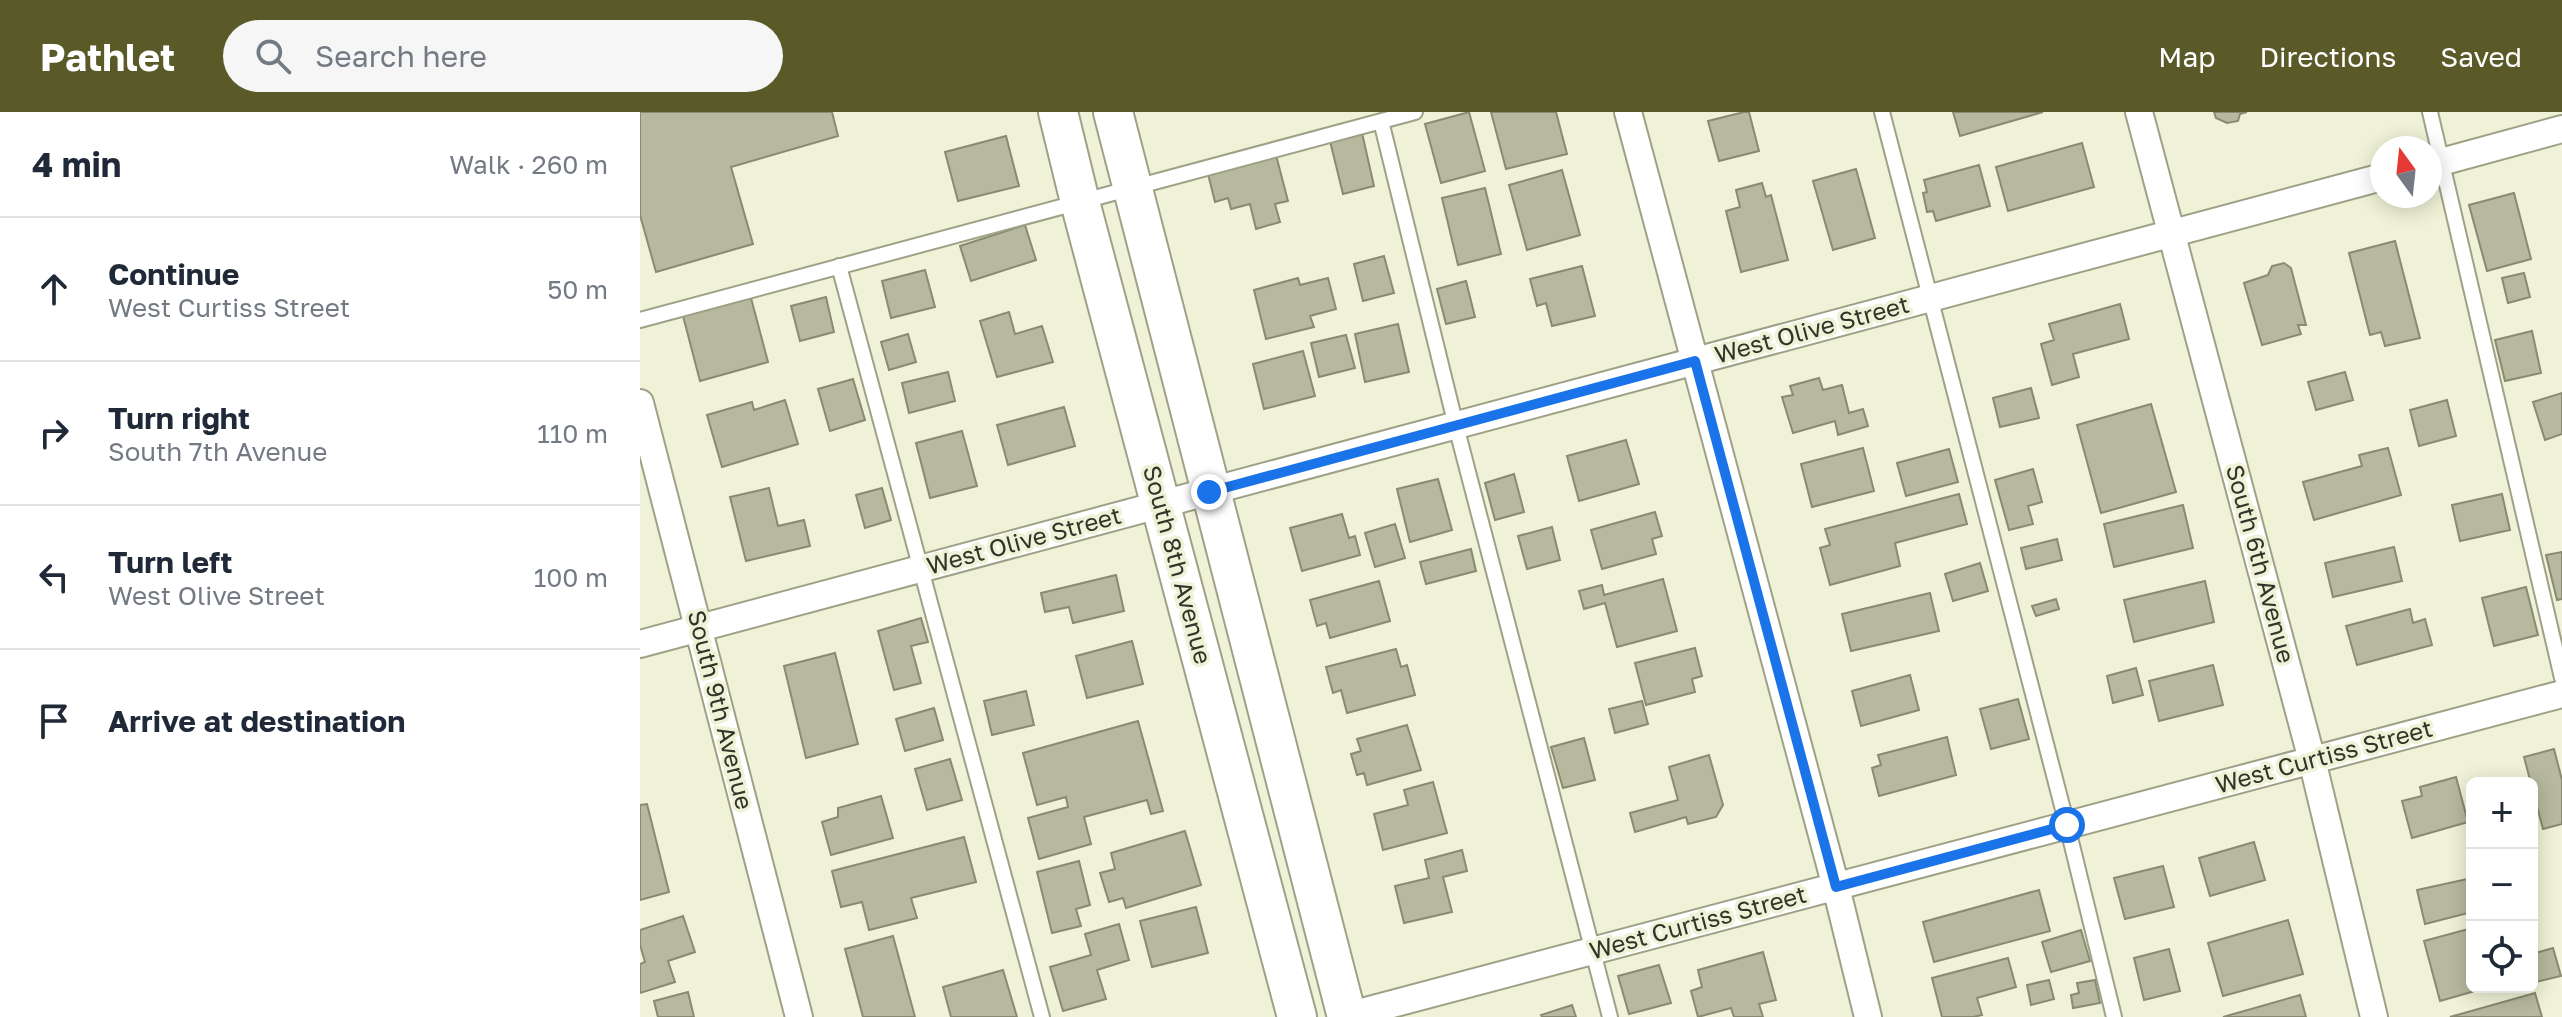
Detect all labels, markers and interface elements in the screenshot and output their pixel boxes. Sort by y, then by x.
search box [223,20,783,92]
text: Pathlet [40,34,175,79]
icon: search [251,34,295,78]
text: Search here [315,38,487,74]
text: Map [2158,40,2215,73]
text: Directions [2259,40,2396,73]
text: Saved [2440,40,2522,73]
north arrow [2370,136,2442,208]
text: 4 min [32,144,121,184]
text: Walk · 260 m [449,149,608,180]
text: Continue [108,256,239,292]
icon: ahead [32,267,76,311]
text: 50 m [547,274,608,305]
street label: West Olive Street [1711,289,1912,368]
text: West Curtiss Street [108,292,350,323]
text: Turn right [108,400,250,436]
icon: right [32,411,76,455]
text: 110 m [537,418,608,449]
text: South 7th Avenue [108,436,327,467]
street label: South 6th Avenue [2221,461,2302,666]
street label: South 8th Avenue [1138,462,1219,667]
route end [1191,474,1227,510]
street label: West Olive Street [923,500,1124,579]
text: Turn left [108,544,233,580]
icon: left [32,555,76,599]
text: 100 m [534,562,608,593]
text: West Olive Street [108,580,325,611]
street label: South 9th Avenue [683,607,760,812]
icon: arrive [32,699,76,743]
text: Arrive at destination [108,703,405,739]
street label: West Curtiss Street [2212,713,2435,798]
map controls [2466,777,2538,993]
button: + [2466,777,2538,849]
route start [2049,807,2085,843]
button: − [2466,849,2538,921]
street label: West Curtiss Street [1586,879,1809,964]
button: locate [2466,921,2538,993]

